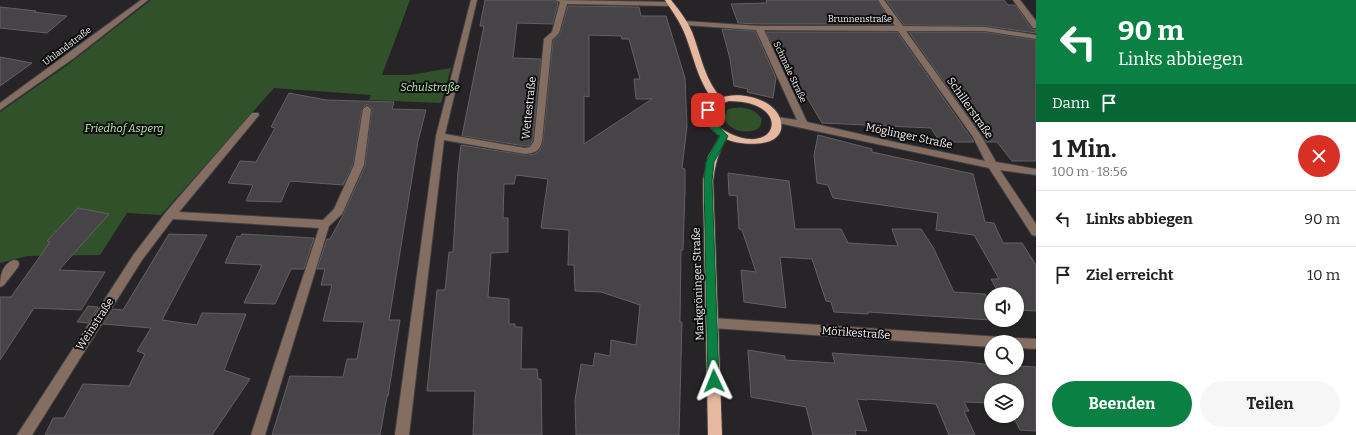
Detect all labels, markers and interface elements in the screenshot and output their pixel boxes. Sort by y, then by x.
street label: Brunnenstraße [828,14,892,24]
text: 90 m [1118,14,1184,47]
icon: left [1052,16,1104,68]
street label: Uhlandstraße [41,25,93,67]
street label: Schmale Straße [772,40,809,104]
text: Links abbiegen [1118,48,1243,70]
street label: Schillerstraße [944,75,996,141]
street label: Wettestraße [519,76,539,140]
park label: Schulstraße [400,81,460,94]
icon: arrive [1098,92,1120,114]
pin [691,93,725,127]
text: Dann [1052,94,1090,112]
icon: arrive [697,99,719,121]
street label: Möglinger Straße [864,120,954,152]
park label: Friedhof Asperg [85,122,164,135]
text: 1 Min. [1052,135,1117,163]
button: close [1298,135,1340,177]
text: 100 m · 18:56 [1052,164,1127,179]
icon: left [1052,208,1074,230]
text: Links abbiegen [1086,210,1193,228]
text: 90 m [1304,210,1340,228]
street label: Markgröninger Straße [690,227,706,341]
icon: arrive [1052,264,1074,286]
text: Ziel erreicht [1086,266,1174,284]
text: 10 m [1307,266,1340,284]
map controls [984,287,1024,423]
button: sound [984,287,1024,327]
street label: Weinstraße [73,295,117,353]
street label: Mörikestraße [821,324,891,342]
button: search [984,335,1024,375]
position arrow [693,360,735,402]
button: Beenden [1052,381,1192,427]
button: Teilen [1200,381,1340,427]
button: layers [984,383,1024,423]

